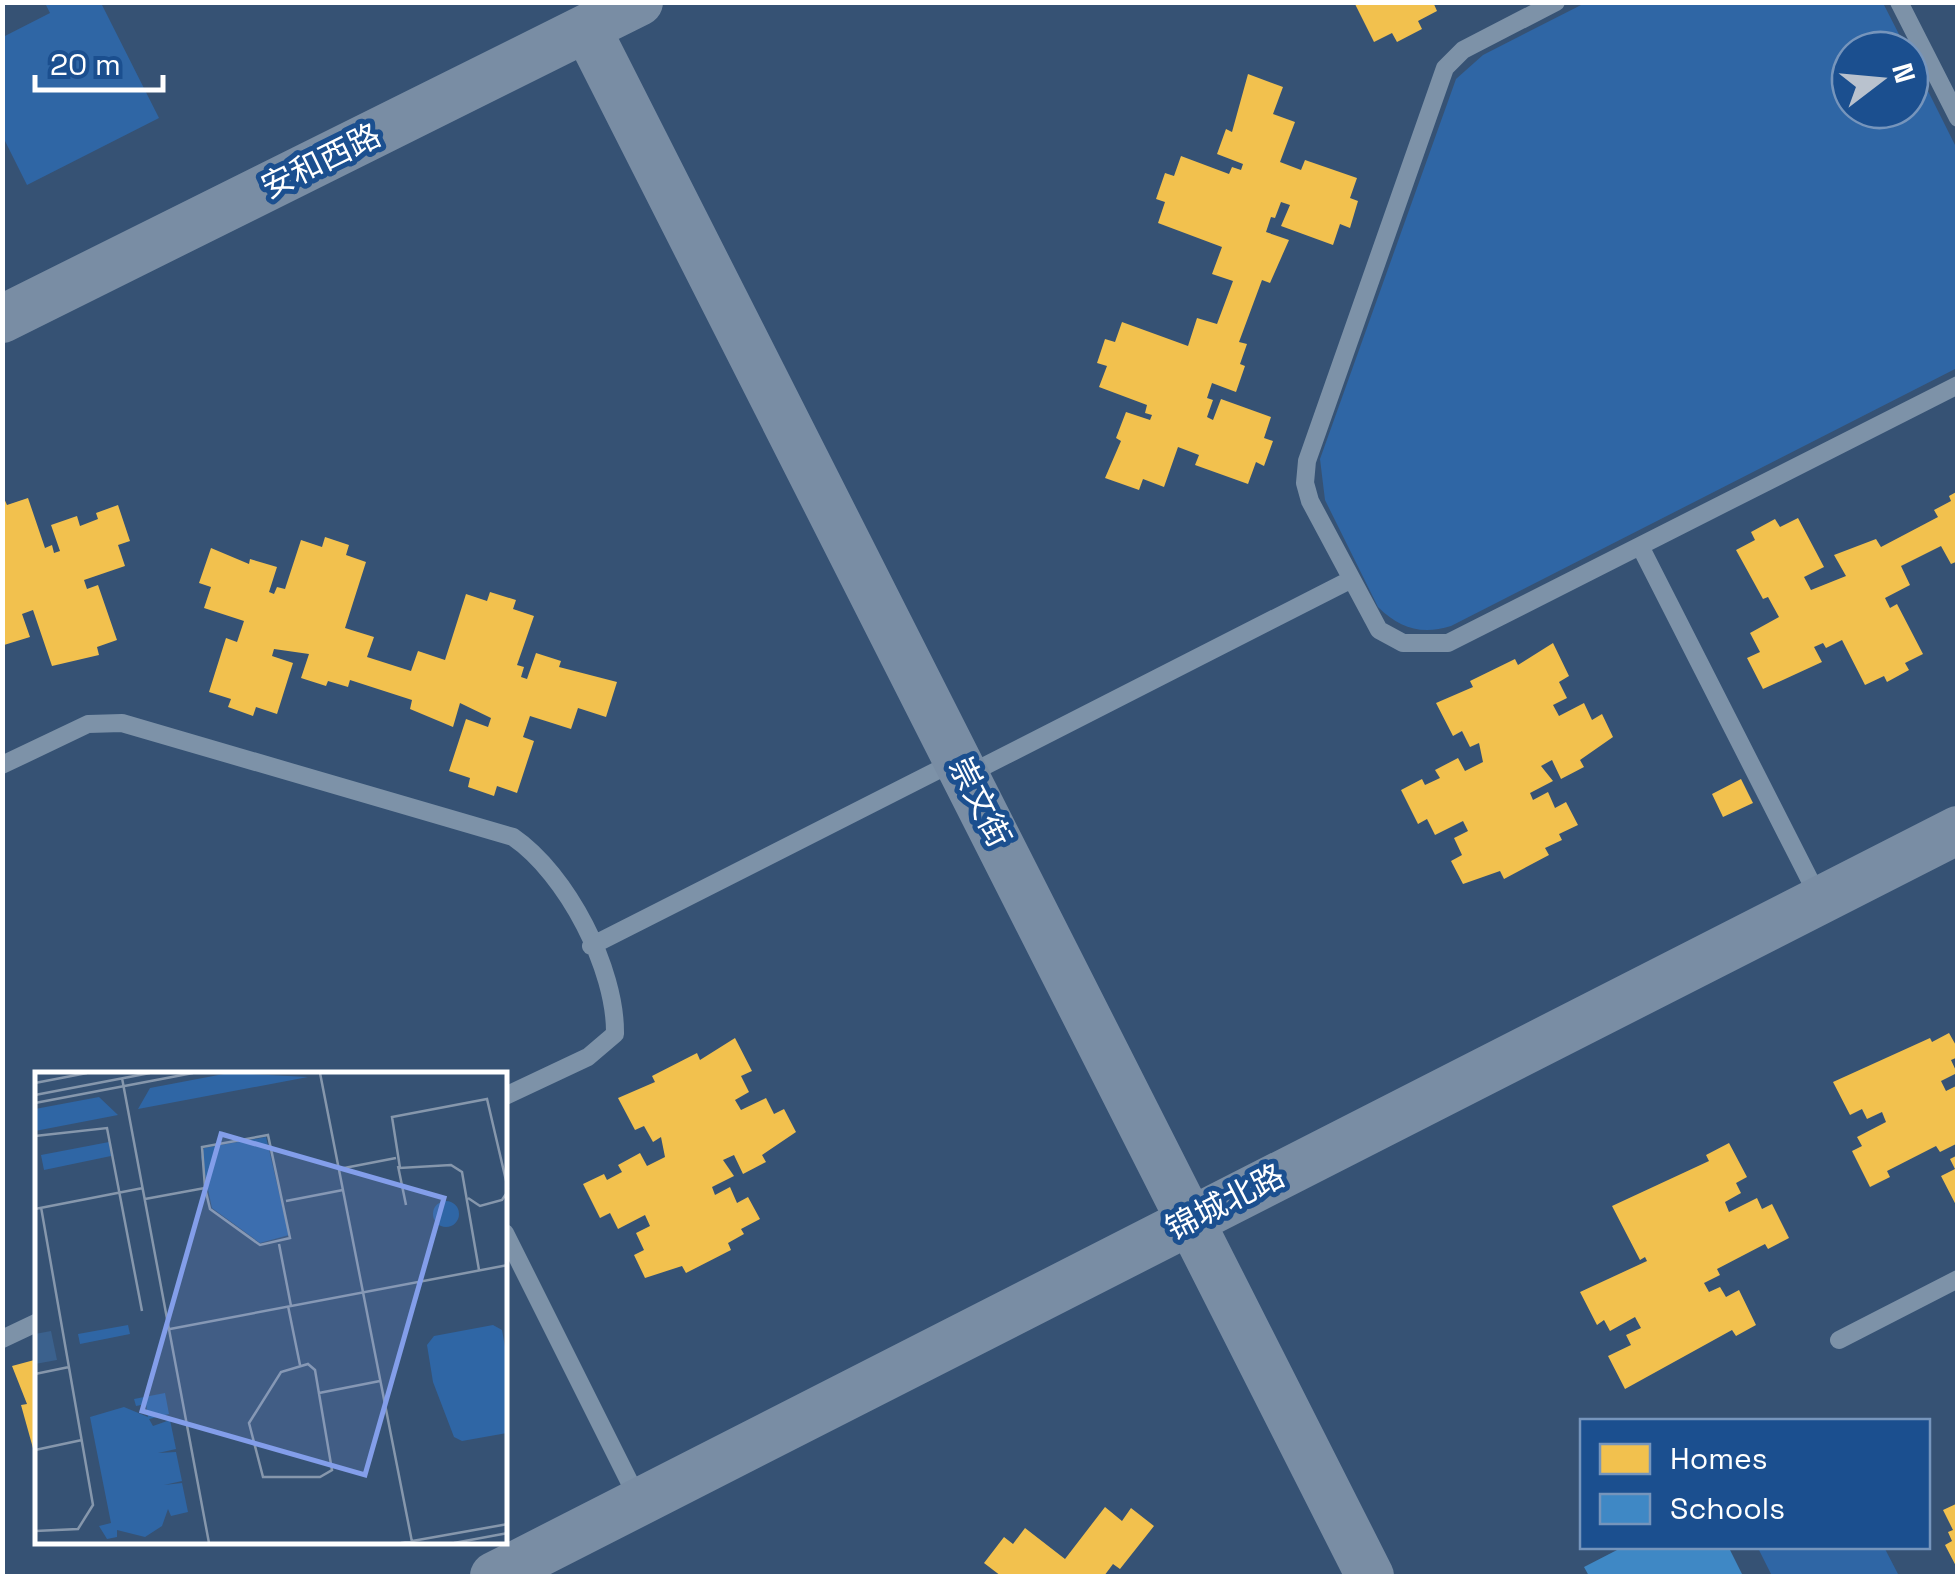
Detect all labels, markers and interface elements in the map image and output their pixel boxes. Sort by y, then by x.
scale bar [35,30,162,92]
north arrow [1830,30,1930,130]
text: 20 m [50,45,121,84]
text: N [1884,59,1924,87]
street label: 安和西路 [255,115,387,207]
street label: 崇文街 [940,750,1020,854]
inset map [35,1072,508,1544]
street label: 锦城北路 [1159,1155,1291,1249]
legend [1580,1419,1930,1549]
text: Homes [1670,1439,1768,1478]
text: Schools [1670,1489,1785,1528]

